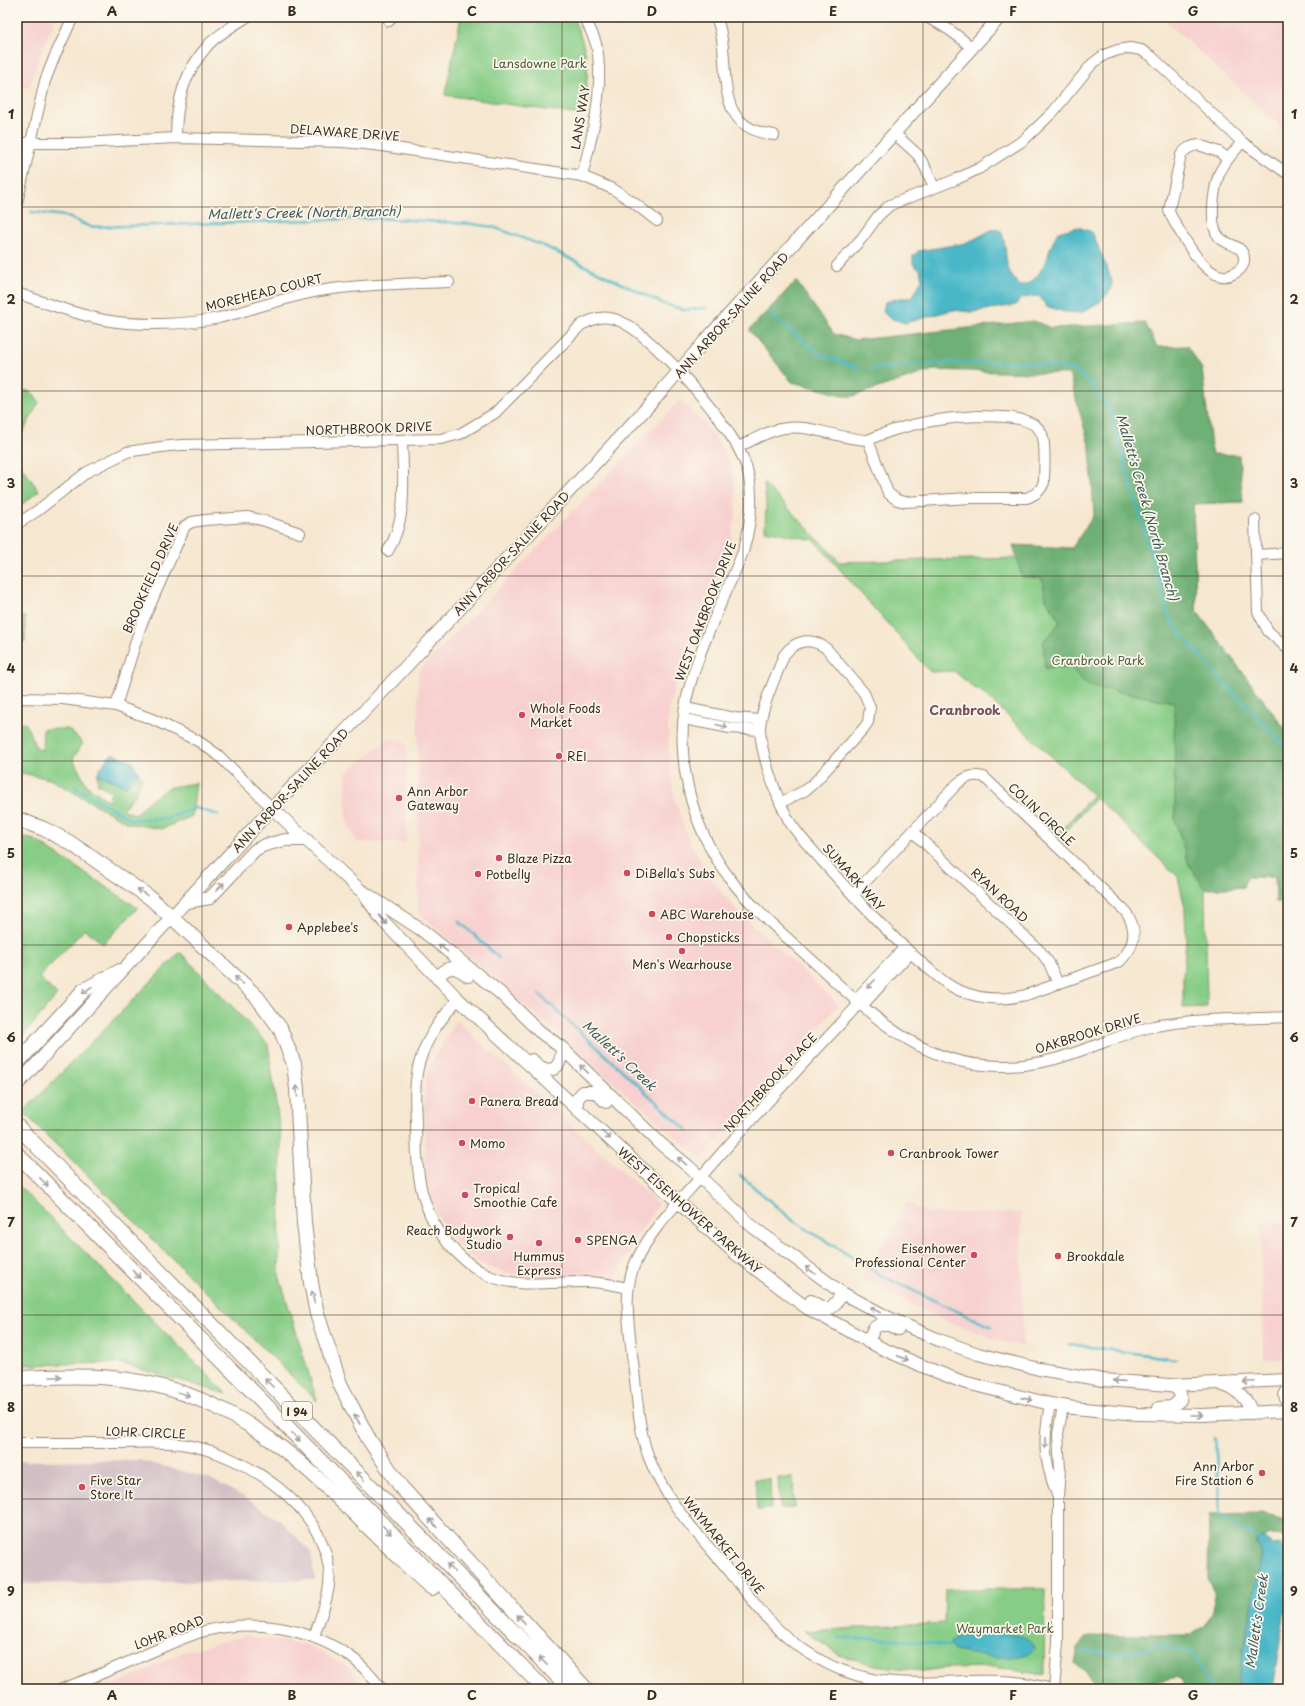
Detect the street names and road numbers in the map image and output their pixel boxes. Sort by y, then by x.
street label: LANS WAY [566,83,594,151]
street label: DELAWARE DRIVE [289,119,401,145]
street label: ANN ARBOR-SALINE ROAD [669,248,793,382]
street label: MOREHEAD COURT [204,269,325,315]
street label: NORTHBROOK DRIVE [305,417,433,439]
street label: ANN ARBOR-SALINE ROAD [448,487,574,619]
street label: BROOKFIELD DRIVE [118,520,182,636]
street label: WEST OAKBROOK DRIVE [670,538,740,684]
street label: ANN ARBOR-SALINE ROAD [227,724,353,856]
street label: COLIN CIRCLE [1005,778,1079,850]
street label: SUMARK WAY [819,839,889,915]
street label: RYAN ROAD [967,864,1033,926]
street label: OAKBROOK DRIVE [1033,1008,1143,1058]
street label: NORTHBROOK PLACE [719,1028,821,1136]
street label: WEST EISENHOWER PARKWAY [614,1142,766,1278]
road number: I 94 [282,1402,312,1420]
street label: LOHR CIRCLE [105,1422,187,1442]
street label: WAYMARKET DRIVE [679,1492,769,1598]
street label: LOHR ROAD [131,1610,207,1654]

